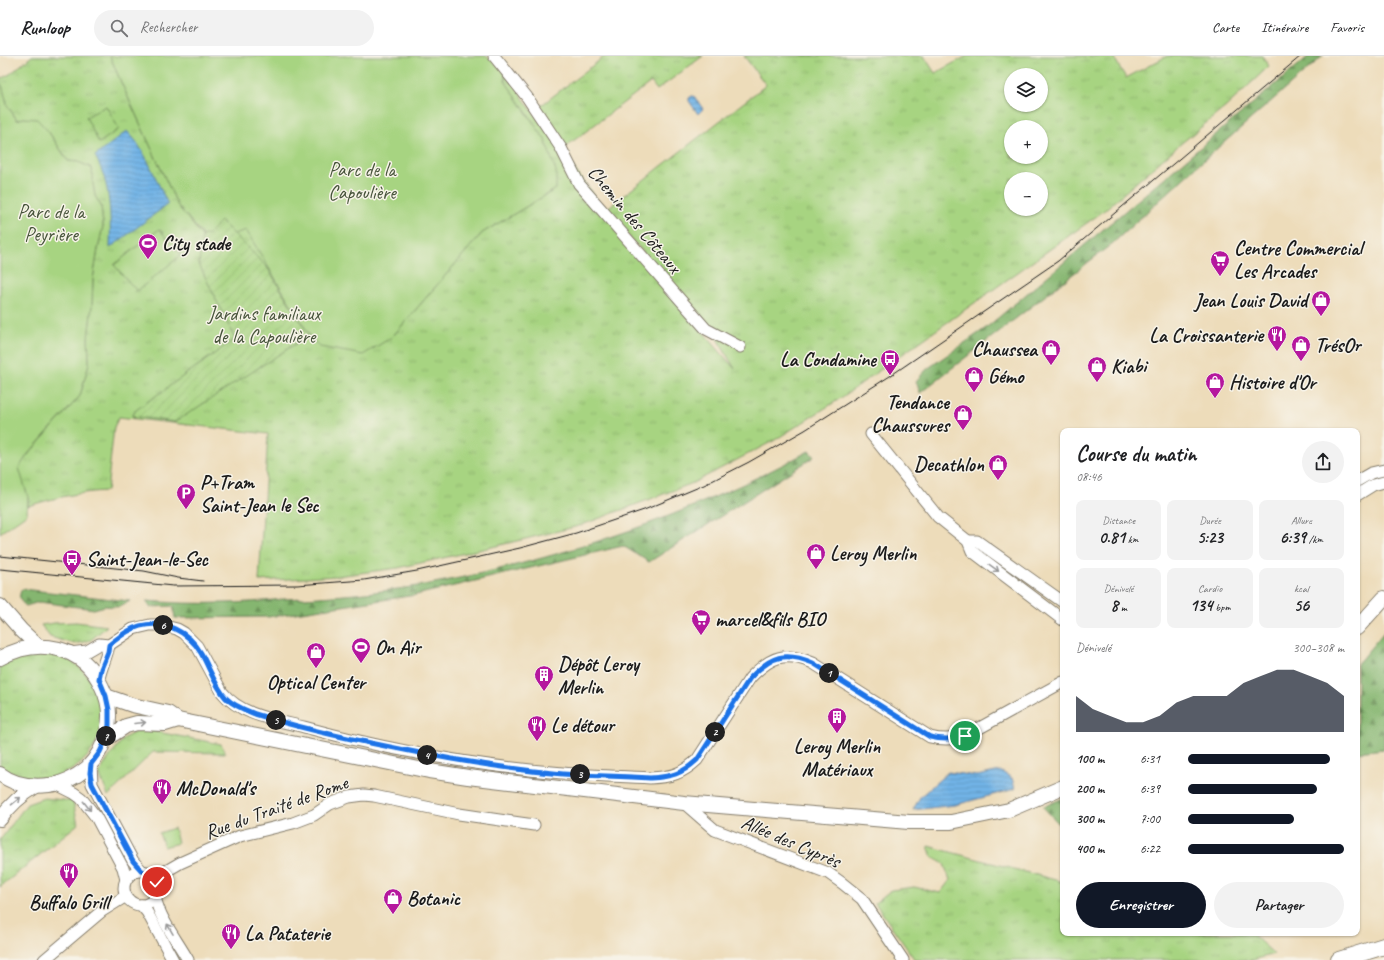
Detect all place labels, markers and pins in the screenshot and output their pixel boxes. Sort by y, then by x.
place label: City stade [162,231,232,257]
sports icon: City stade [137,232,159,260]
place label: Centre Commercial Les Arcades [1234,236,1366,284]
supermarket icon: Centre Commercial Les Arcades [1209,249,1231,277]
place label: Jean Louis David [1192,288,1311,313]
shop icon: Jean Louis David [1310,289,1332,317]
place label: La Croissanterie [1149,323,1265,348]
restaurant icon: La Croissanterie [1266,324,1288,352]
place label: TrésOr [1315,333,1363,358]
shop icon: TrésOr [1290,334,1312,362]
place label: Chaussea [972,337,1039,362]
shop icon: Chaussea [1040,338,1062,366]
place label: La Condamine [780,347,877,372]
bus stop icon: La Condamine [879,348,901,376]
place label: Kiabi [1111,354,1149,379]
shop icon: Kiabi [1086,355,1108,383]
place label: Gémo [988,364,1025,389]
shop icon: Gémo [963,365,985,393]
place label: Histoire d'Or [1229,370,1319,395]
shop icon: Histoire d'Or [1204,371,1226,399]
place label: Tendance Chaussures [871,390,951,438]
shop icon: Tendance Chaussures [952,403,974,431]
place label: Decathlon [914,452,985,477]
shop icon: Decathlon [987,453,1009,481]
place label: P+Tram Saint-Jean le Sec [200,470,320,518]
parking icon: P+Tram Saint-Jean le Sec [175,482,197,510]
place label: Leroy Merlin [830,541,917,567]
shop icon: Leroy Merlin [805,542,827,570]
place label: Saint-Jean-le-Sec [86,547,209,572]
bus stop icon: Saint-Jean-le-Sec [61,548,83,576]
place label: marcel&fils BIO [715,607,828,632]
supermarket icon: marcel&fils BIO [690,608,712,636]
pin: 6 [153,615,173,635]
place label: On Air [375,635,423,660]
sports icon: On Air [350,636,372,664]
shop icon: Optical Center [305,641,327,669]
place label: Dépôt Leroy Merlin [558,652,641,700]
pin: 1 [819,663,839,683]
building icon: Dépôt Leroy Merlin [533,664,555,692]
place label: Optical Center [267,670,368,695]
building icon: Leroy Merlin Matériaux [826,706,848,734]
pin: 5 [266,710,286,730]
place label: Le détour [551,713,617,738]
restaurant icon: Le détour [526,714,548,742]
pin [948,719,982,753]
pin: 2 [705,722,725,742]
pin: 7 [96,726,116,746]
place label: Leroy Merlin Matériaux [794,734,881,782]
pin: 4 [417,745,437,765]
pin: 3 [570,764,590,784]
place label: McDonald's [176,776,257,801]
restaurant icon: McDonald's [151,777,173,805]
restaurant icon: Buffalo Grill [58,861,80,889]
pin [140,865,174,899]
place label: Botanic [407,886,462,911]
shop icon: Botanic [382,887,404,915]
place label: Buffalo Grill [29,890,113,915]
place label: La Pataterie [245,921,331,946]
restaurant icon: La Pataterie [220,922,242,950]

